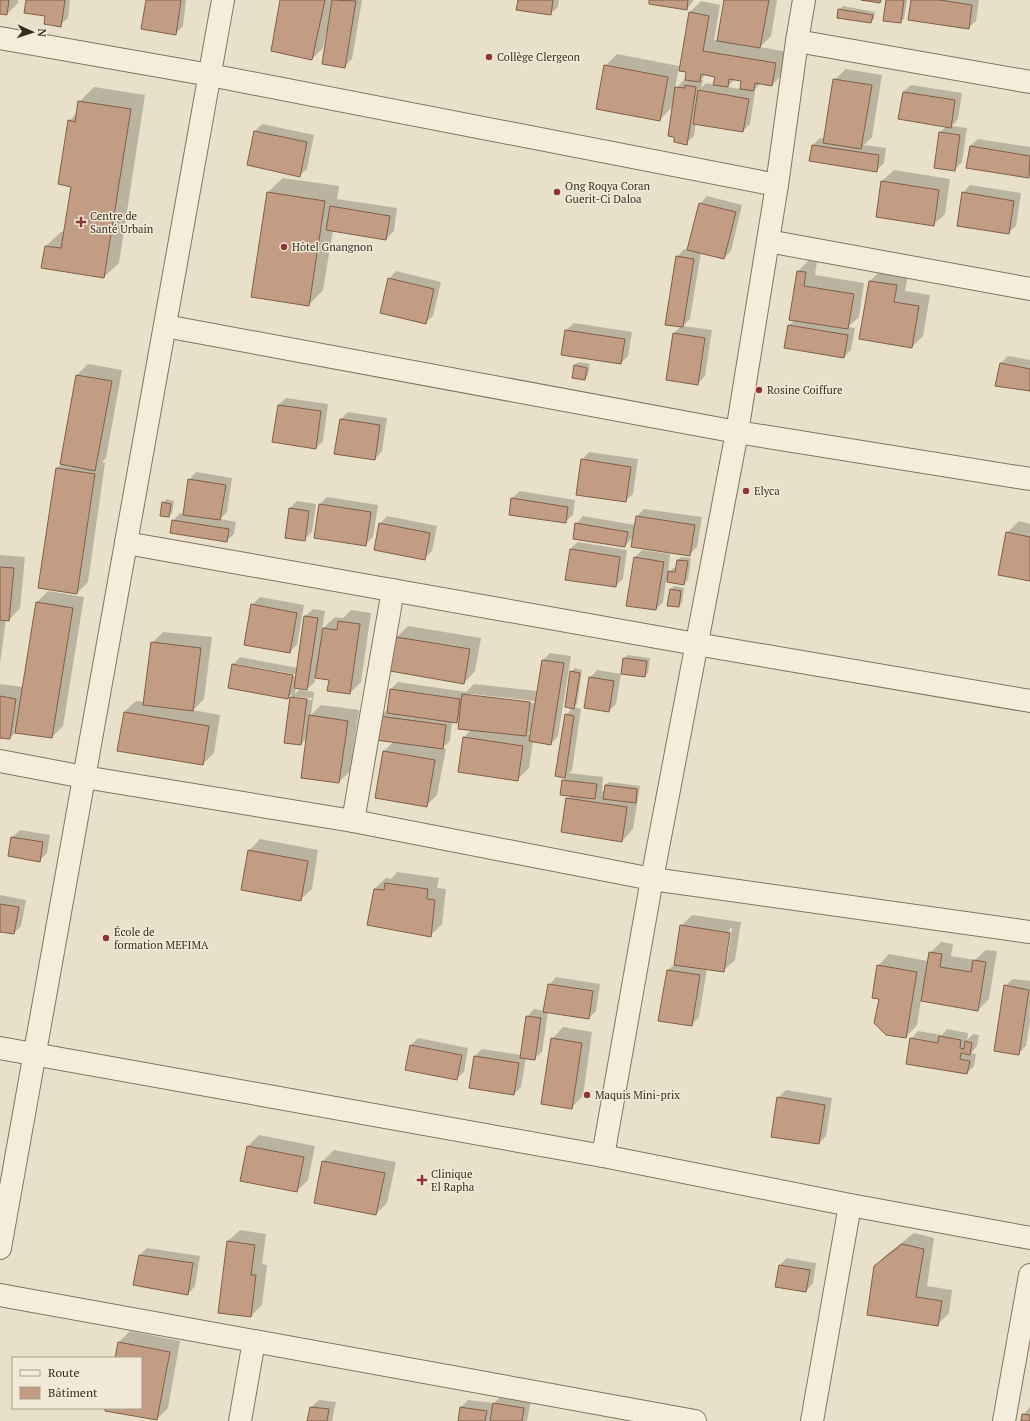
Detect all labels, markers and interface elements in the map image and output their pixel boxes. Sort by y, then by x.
north arrow [12,12,52,52]
text: N [35,28,49,38]
place label: Collège Clergeon [497,50,581,64]
marker: Collège Clergeon [484,52,494,62]
place label: Ong Roqya Coran Guerit-Ci Daloa [565,179,651,206]
marker: Ong Roqya Coran Guerit-Ci Daloa [552,187,562,197]
place label: Centre de Santé Urbain [90,209,154,236]
marker: Centre de Santé Urbain [75,216,87,228]
place label: Hôtel Gnangnon [292,240,373,254]
marker: Hôtel Gnangnon [279,242,289,252]
place label: Rosine Coiffure [767,383,843,397]
marker: Rosine Coiffure [754,385,764,395]
place label: Elyca [754,484,780,498]
marker: Elyca [741,486,751,496]
place label: École de formation MEFIMA [114,925,209,952]
marker: École de formation MEFIMA [101,933,111,943]
place label: Maquis Mini-prix [595,1088,680,1102]
marker: Maquis Mini-prix [582,1090,592,1100]
place label: Clinique El Rapha [431,1167,475,1194]
marker: Clinique El Rapha [416,1174,428,1186]
legend [12,1357,142,1409]
text: Route [48,1365,79,1380]
text: Bâtiment [48,1385,98,1400]

